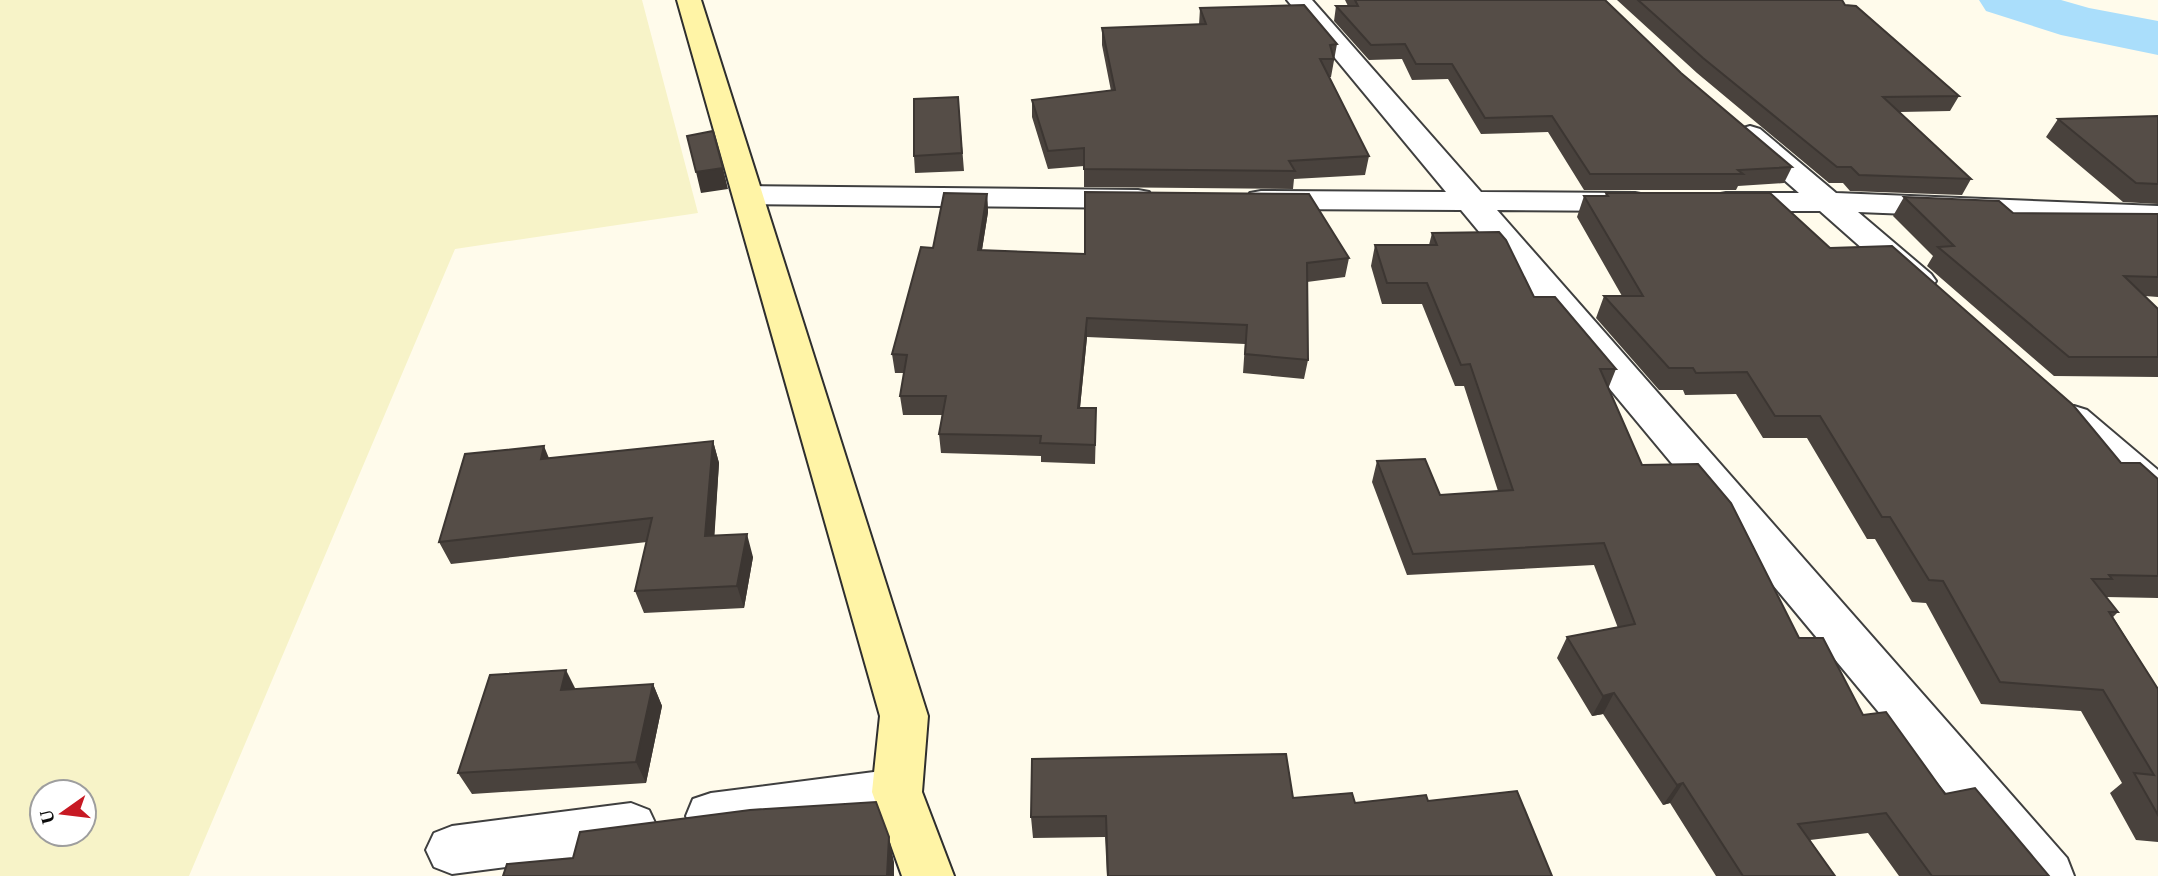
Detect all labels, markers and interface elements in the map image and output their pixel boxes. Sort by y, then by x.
north arrow [28,778,98,848]
text: U [35,808,59,826]

